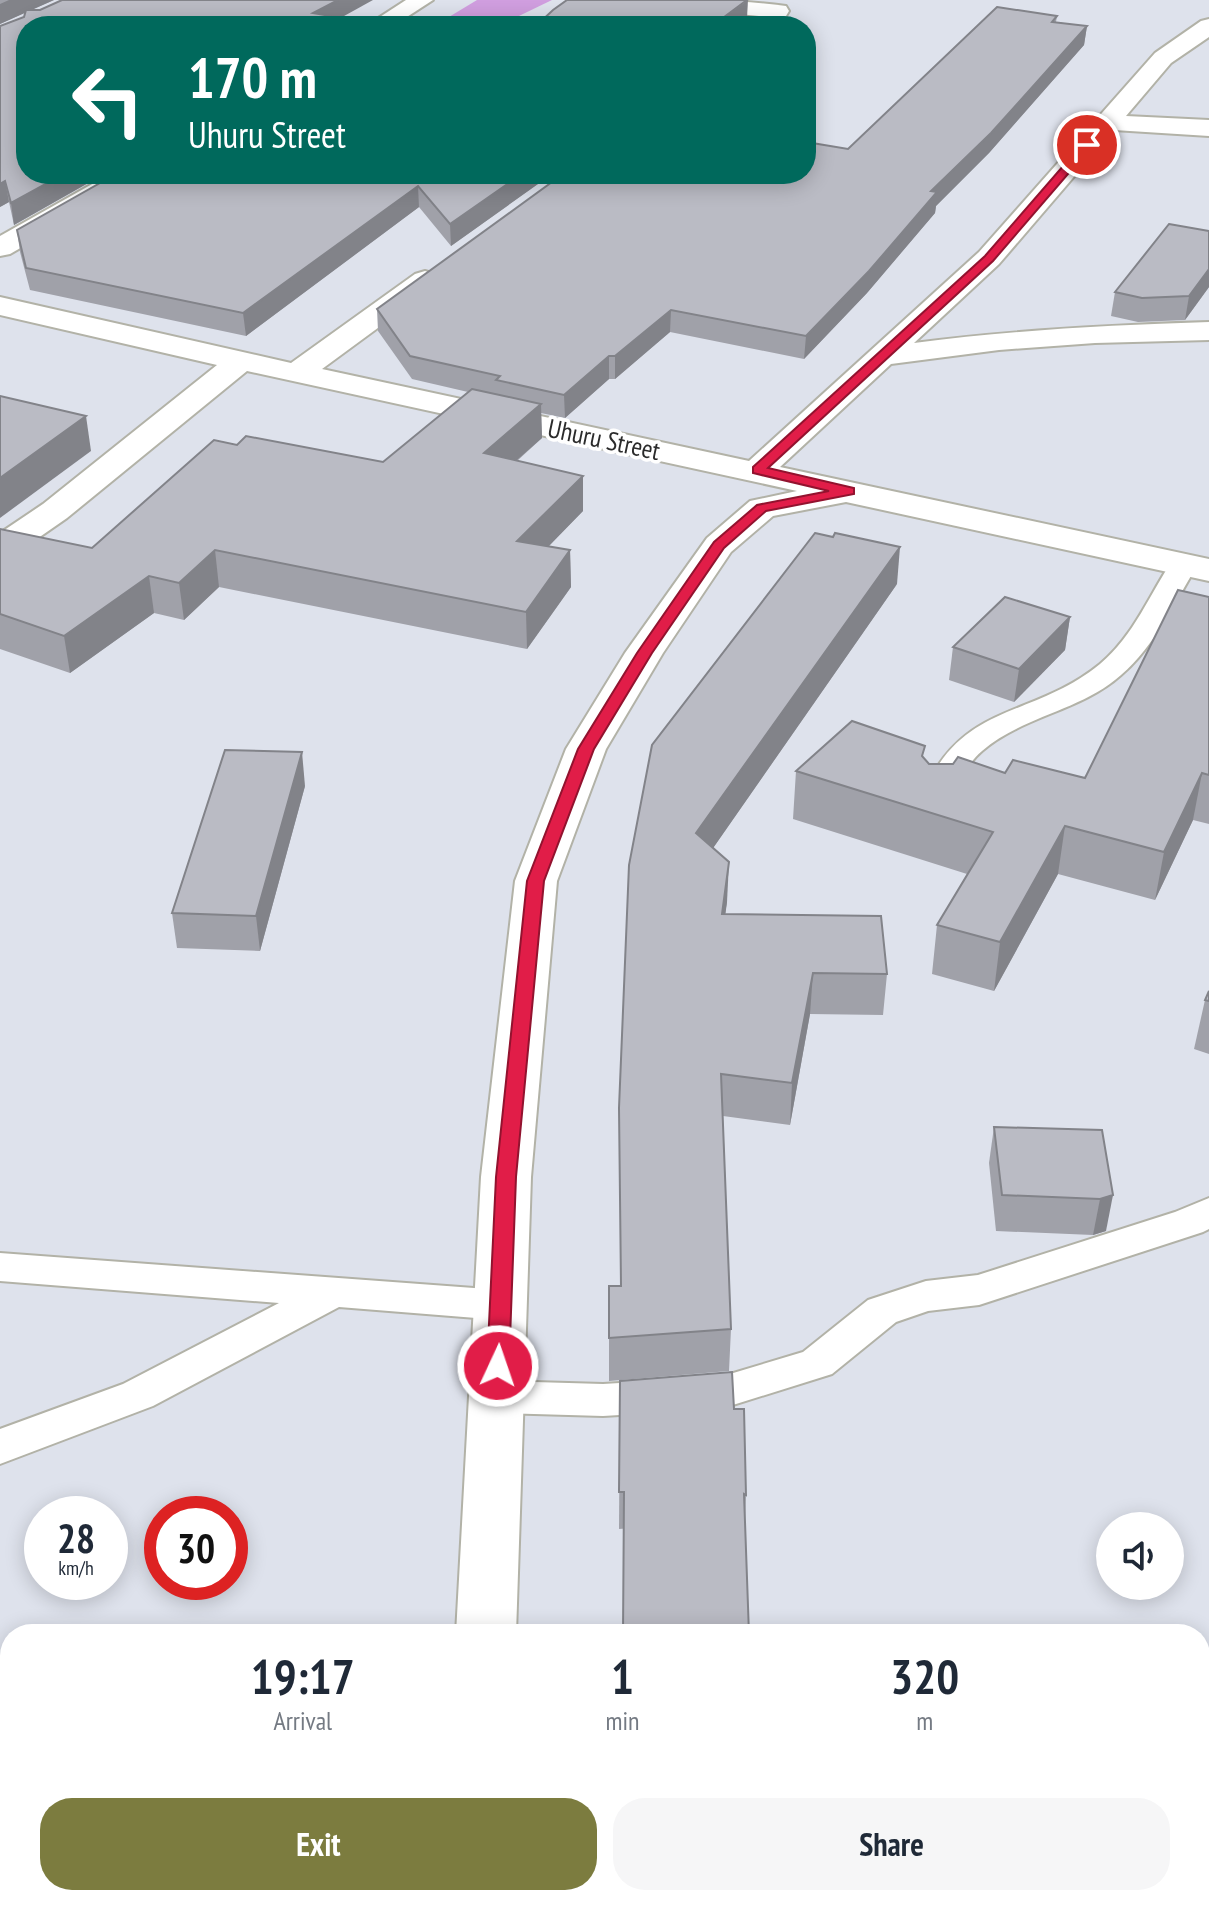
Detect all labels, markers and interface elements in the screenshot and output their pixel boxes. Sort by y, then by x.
text: 170 m [188,41,317,113]
icon: left [56,48,160,152]
text: Uhuru Street [188,111,346,158]
pin [1053,111,1121,179]
icon: arrive [1065,123,1109,167]
street label: Uhuru Street [545,411,663,467]
position arrow [456,1324,540,1408]
speed limit sign: 30 [144,1496,248,1600]
text: 28 [57,1512,95,1564]
map controls [1096,1512,1184,1600]
button: sound [1096,1512,1184,1600]
text: km/h [58,1555,94,1581]
text: 19:17 [251,1645,355,1707]
text: 1 [611,1645,634,1707]
text: 320 [890,1645,959,1707]
text: Arrival [273,1704,332,1737]
text: min [605,1704,639,1737]
text: m [916,1704,933,1737]
button: Exit [40,1798,597,1890]
button: Share [613,1798,1170,1890]

